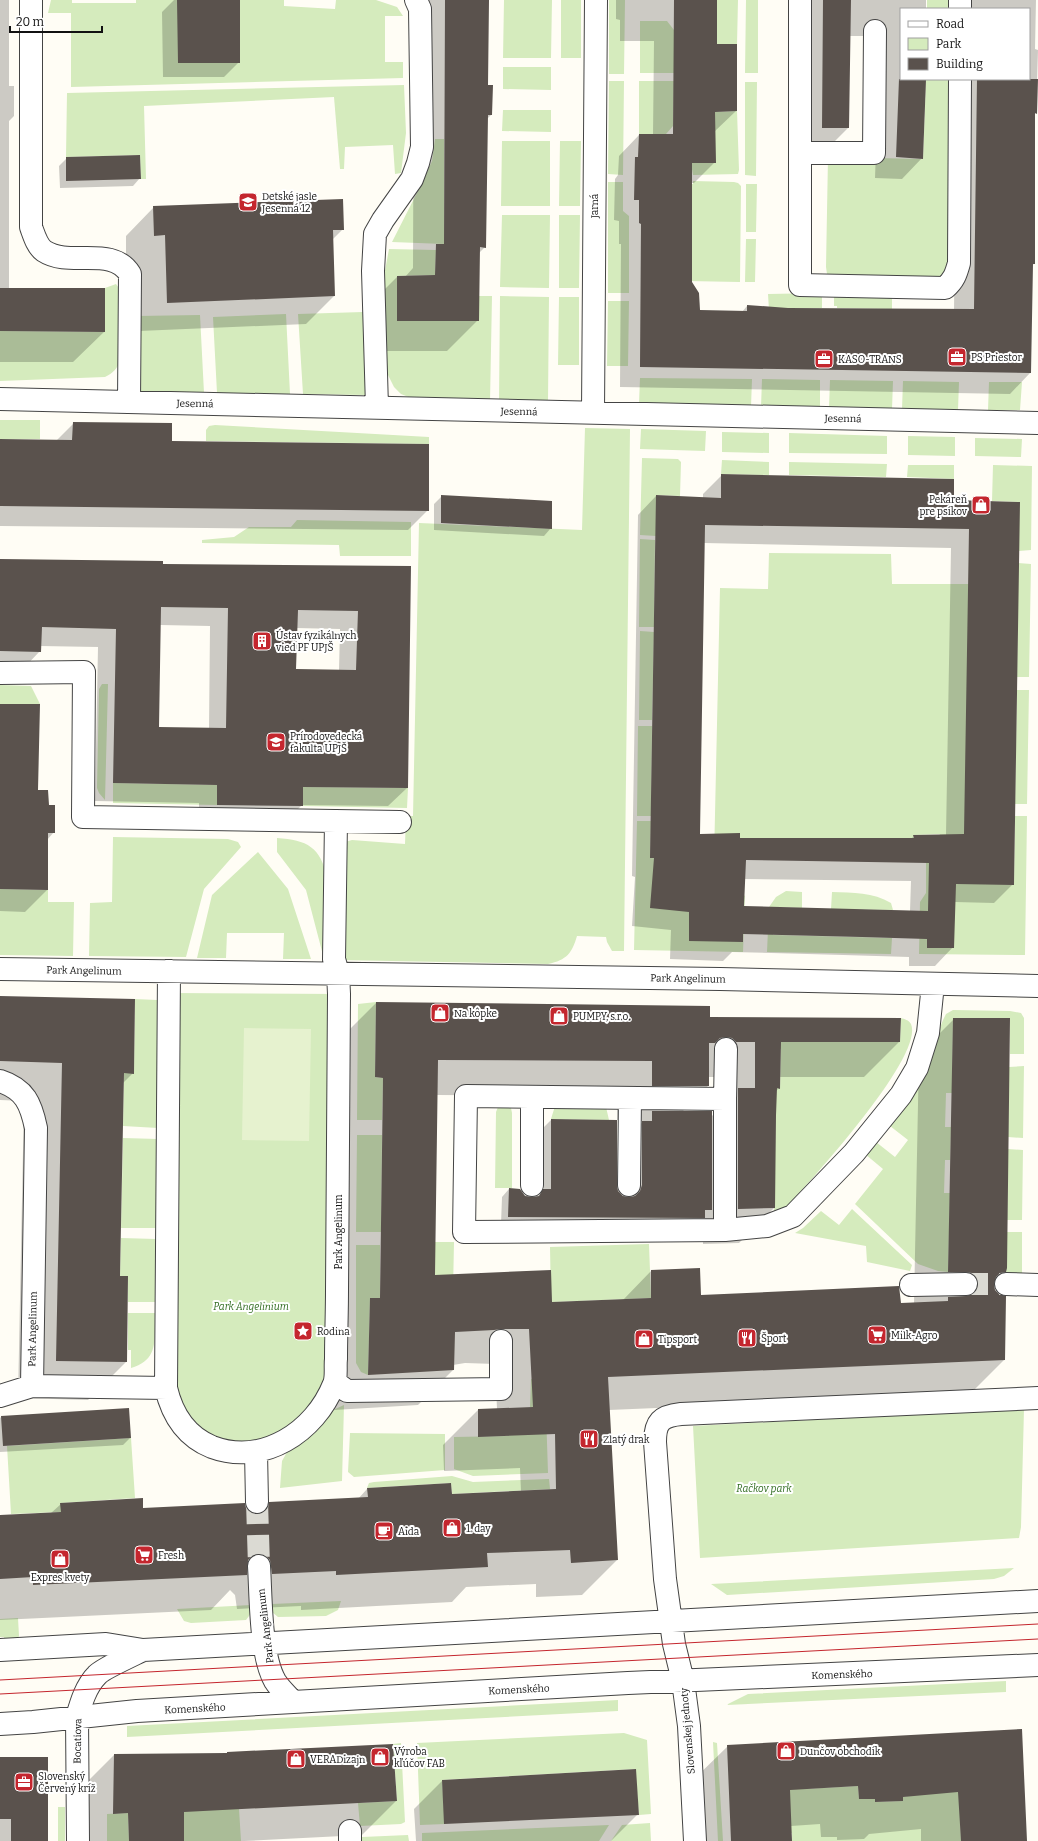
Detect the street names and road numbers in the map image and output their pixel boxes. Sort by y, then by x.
street label: Jarná [589,193,601,219]
street label: Jesenná [175,398,214,410]
street label: Jesenná [499,406,538,418]
street label: Jesenná [823,413,862,425]
street label: Park Angelinum [46,964,122,978]
street label: Park Angelinum [650,972,726,986]
street label: Park Angelinum [333,1194,345,1270]
street label: Park Angelinum [26,1291,40,1367]
street label: Park Angelinum [255,1587,277,1664]
street label: Komenského [811,1668,873,1682]
street label: Komenského [488,1682,550,1698]
street label: Slovenskej jednoty [678,1687,698,1774]
street label: Komenského [164,1701,226,1717]
street label: Bocatiova [72,1718,84,1764]

